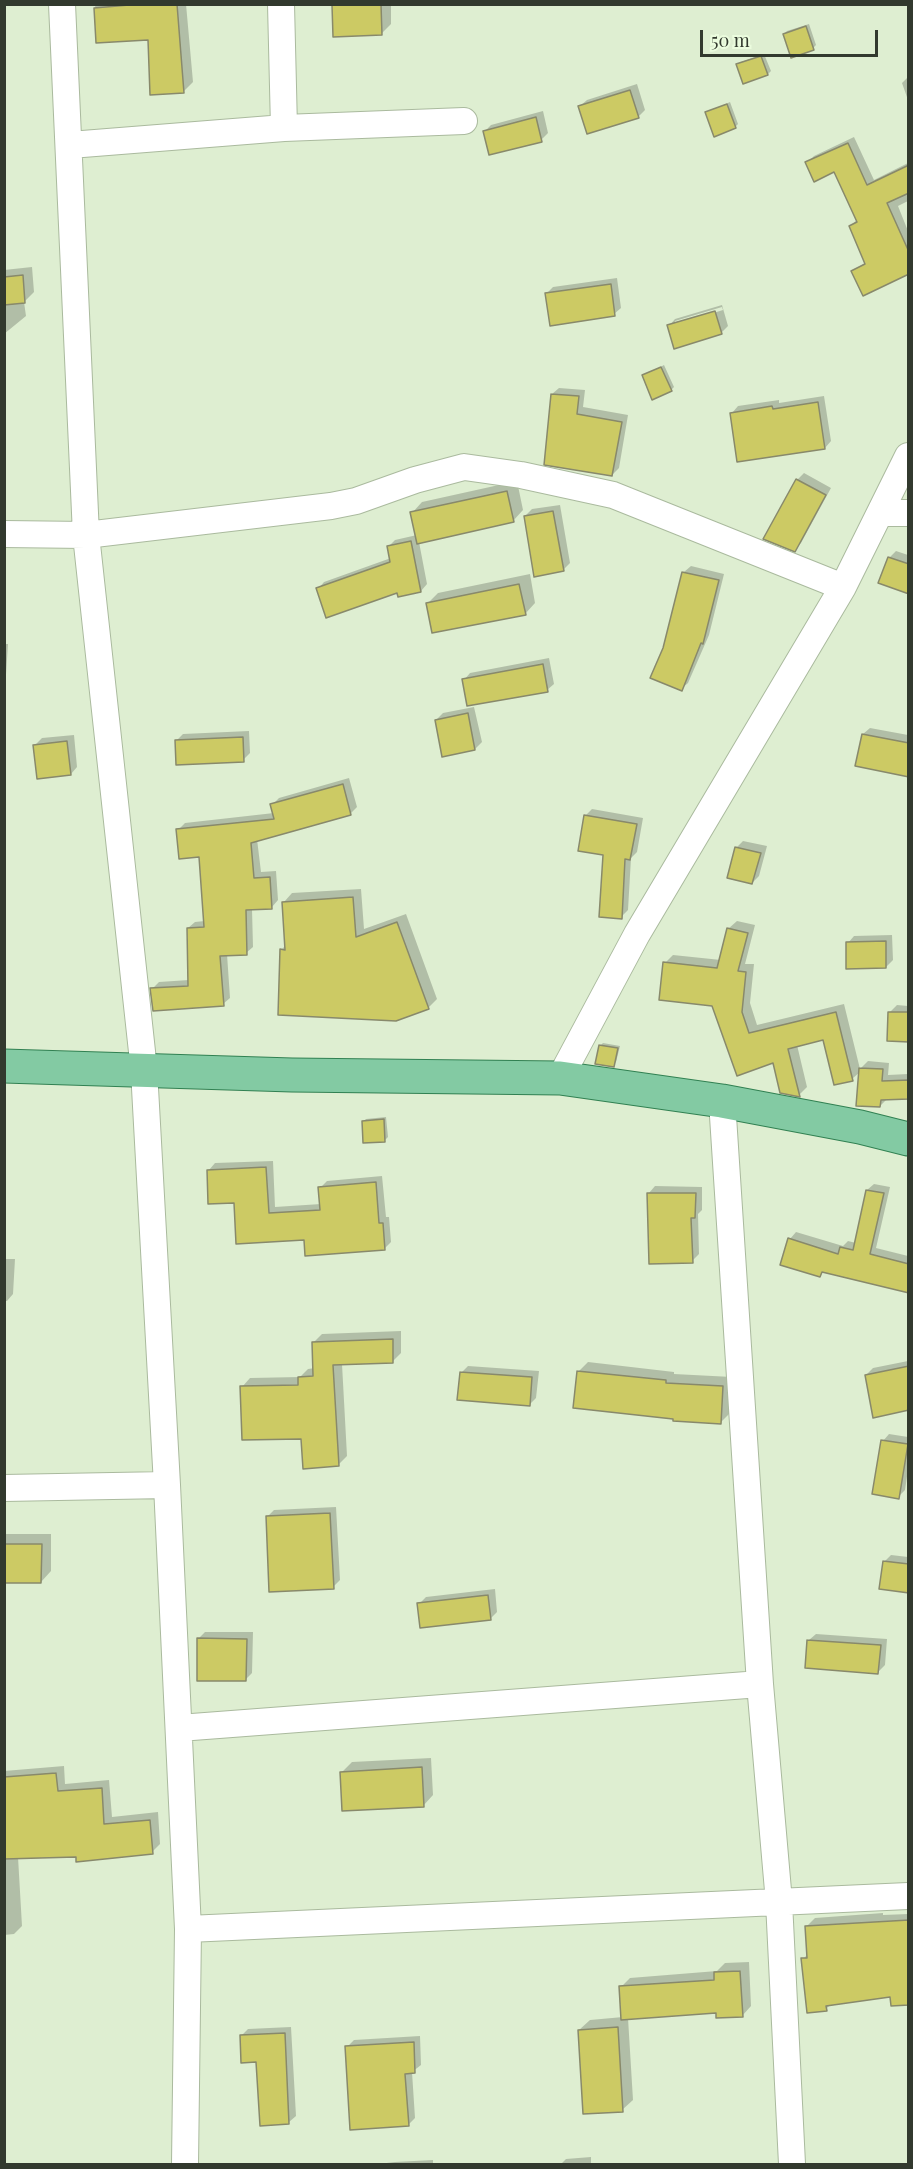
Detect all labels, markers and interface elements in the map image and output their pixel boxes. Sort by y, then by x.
scale bar [703,18,882,56]
text: 50 m [711,28,750,52]

